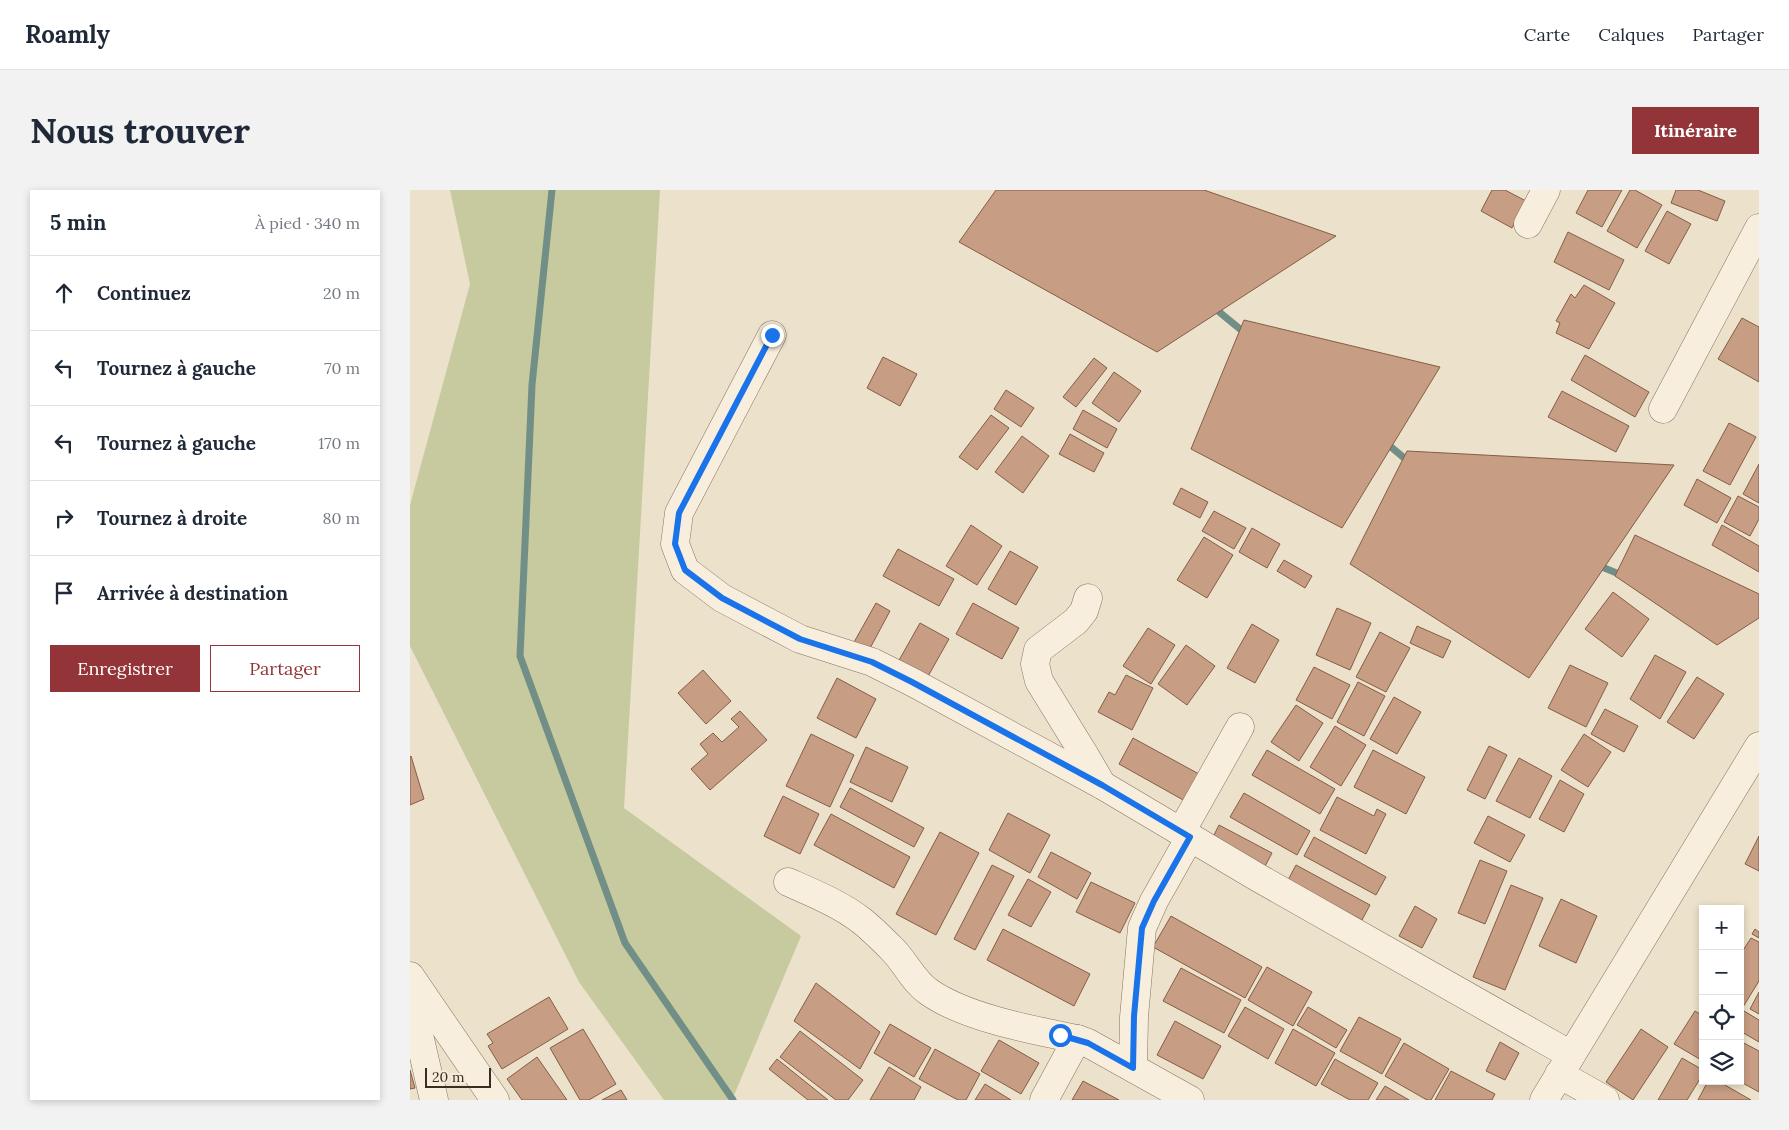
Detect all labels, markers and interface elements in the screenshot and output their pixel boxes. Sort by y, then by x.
text: Roamly [25,19,110,50]
text: Carte [1524,23,1570,46]
text: Calques [1598,23,1664,46]
text: Partager [1692,23,1764,46]
button: Itinéraire [1632,107,1759,154]
text: Nous trouver [30,108,250,153]
text: 5 min [50,209,106,236]
text: À pied · 340 m [255,213,360,233]
icon: ahead [50,279,78,307]
text: Continuez [97,281,191,305]
text: 20 m [323,283,360,303]
route end [761,324,784,347]
icon: left [50,354,78,382]
text: Tournez à gauche [97,356,256,380]
text: 70 m [324,358,360,378]
icon: left [50,429,78,457]
text: Tournez à gauche [97,431,256,455]
text: 170 m [318,433,360,453]
icon: right [50,504,78,532]
text: Tournez à droite [97,506,247,530]
text: 80 m [323,508,360,528]
icon: arrive [50,579,78,607]
text: Arrivée à destination [97,581,288,605]
button: Enregistrer [50,645,200,692]
button: Partager [210,645,360,692]
map controls [1699,905,1744,1085]
button: + [1699,905,1744,950]
button: − [1699,950,1744,995]
button: locate [1699,995,1744,1040]
route start [1049,1024,1072,1047]
button: layers [1699,1040,1744,1085]
scale bar [425,1065,491,1088]
text: 20 m [432,1068,464,1086]

